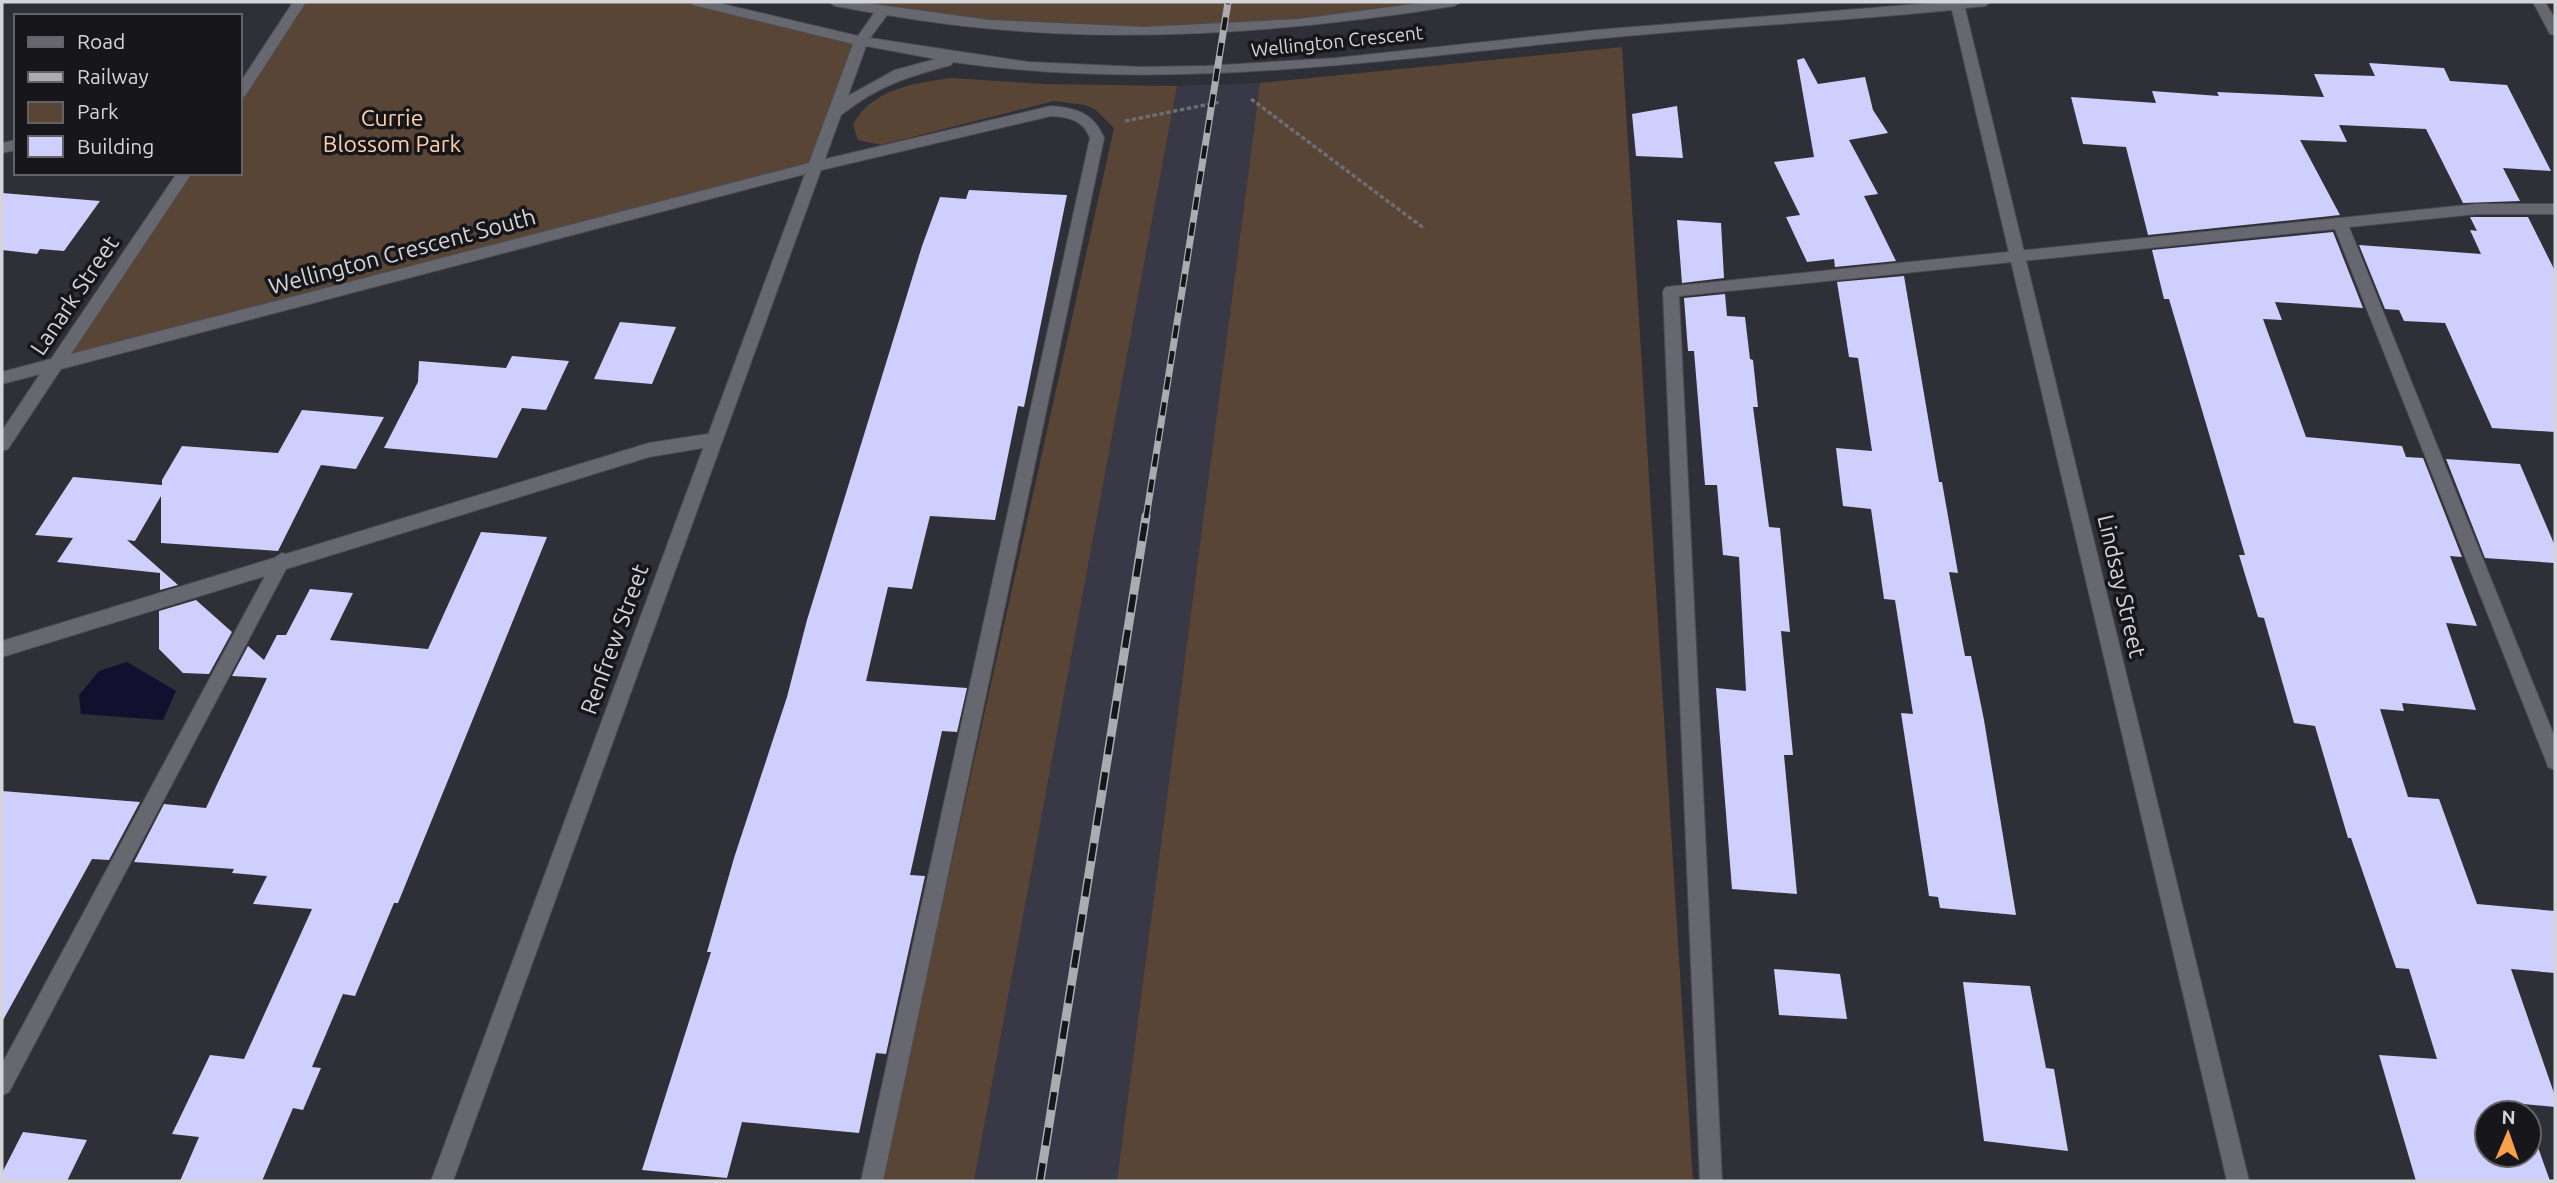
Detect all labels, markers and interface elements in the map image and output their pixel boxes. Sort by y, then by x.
legend [14,14,242,175]
street label: Wellington Crescent [1250,21,1425,61]
text: Road [77,29,125,53]
text: Railway [77,64,149,88]
text: Park [77,99,119,123]
park label: Currie Blossom Park [323,105,462,156]
text: Building [77,134,154,158]
street label: Wellington Crescent South [266,203,538,299]
street label: Lanark Street [25,231,123,359]
street label: Lindsay Street [2093,512,2151,660]
street label: Renfrew Street [575,561,653,717]
north arrow [2473,1099,2543,1169]
text: N [2501,1106,2516,1128]

